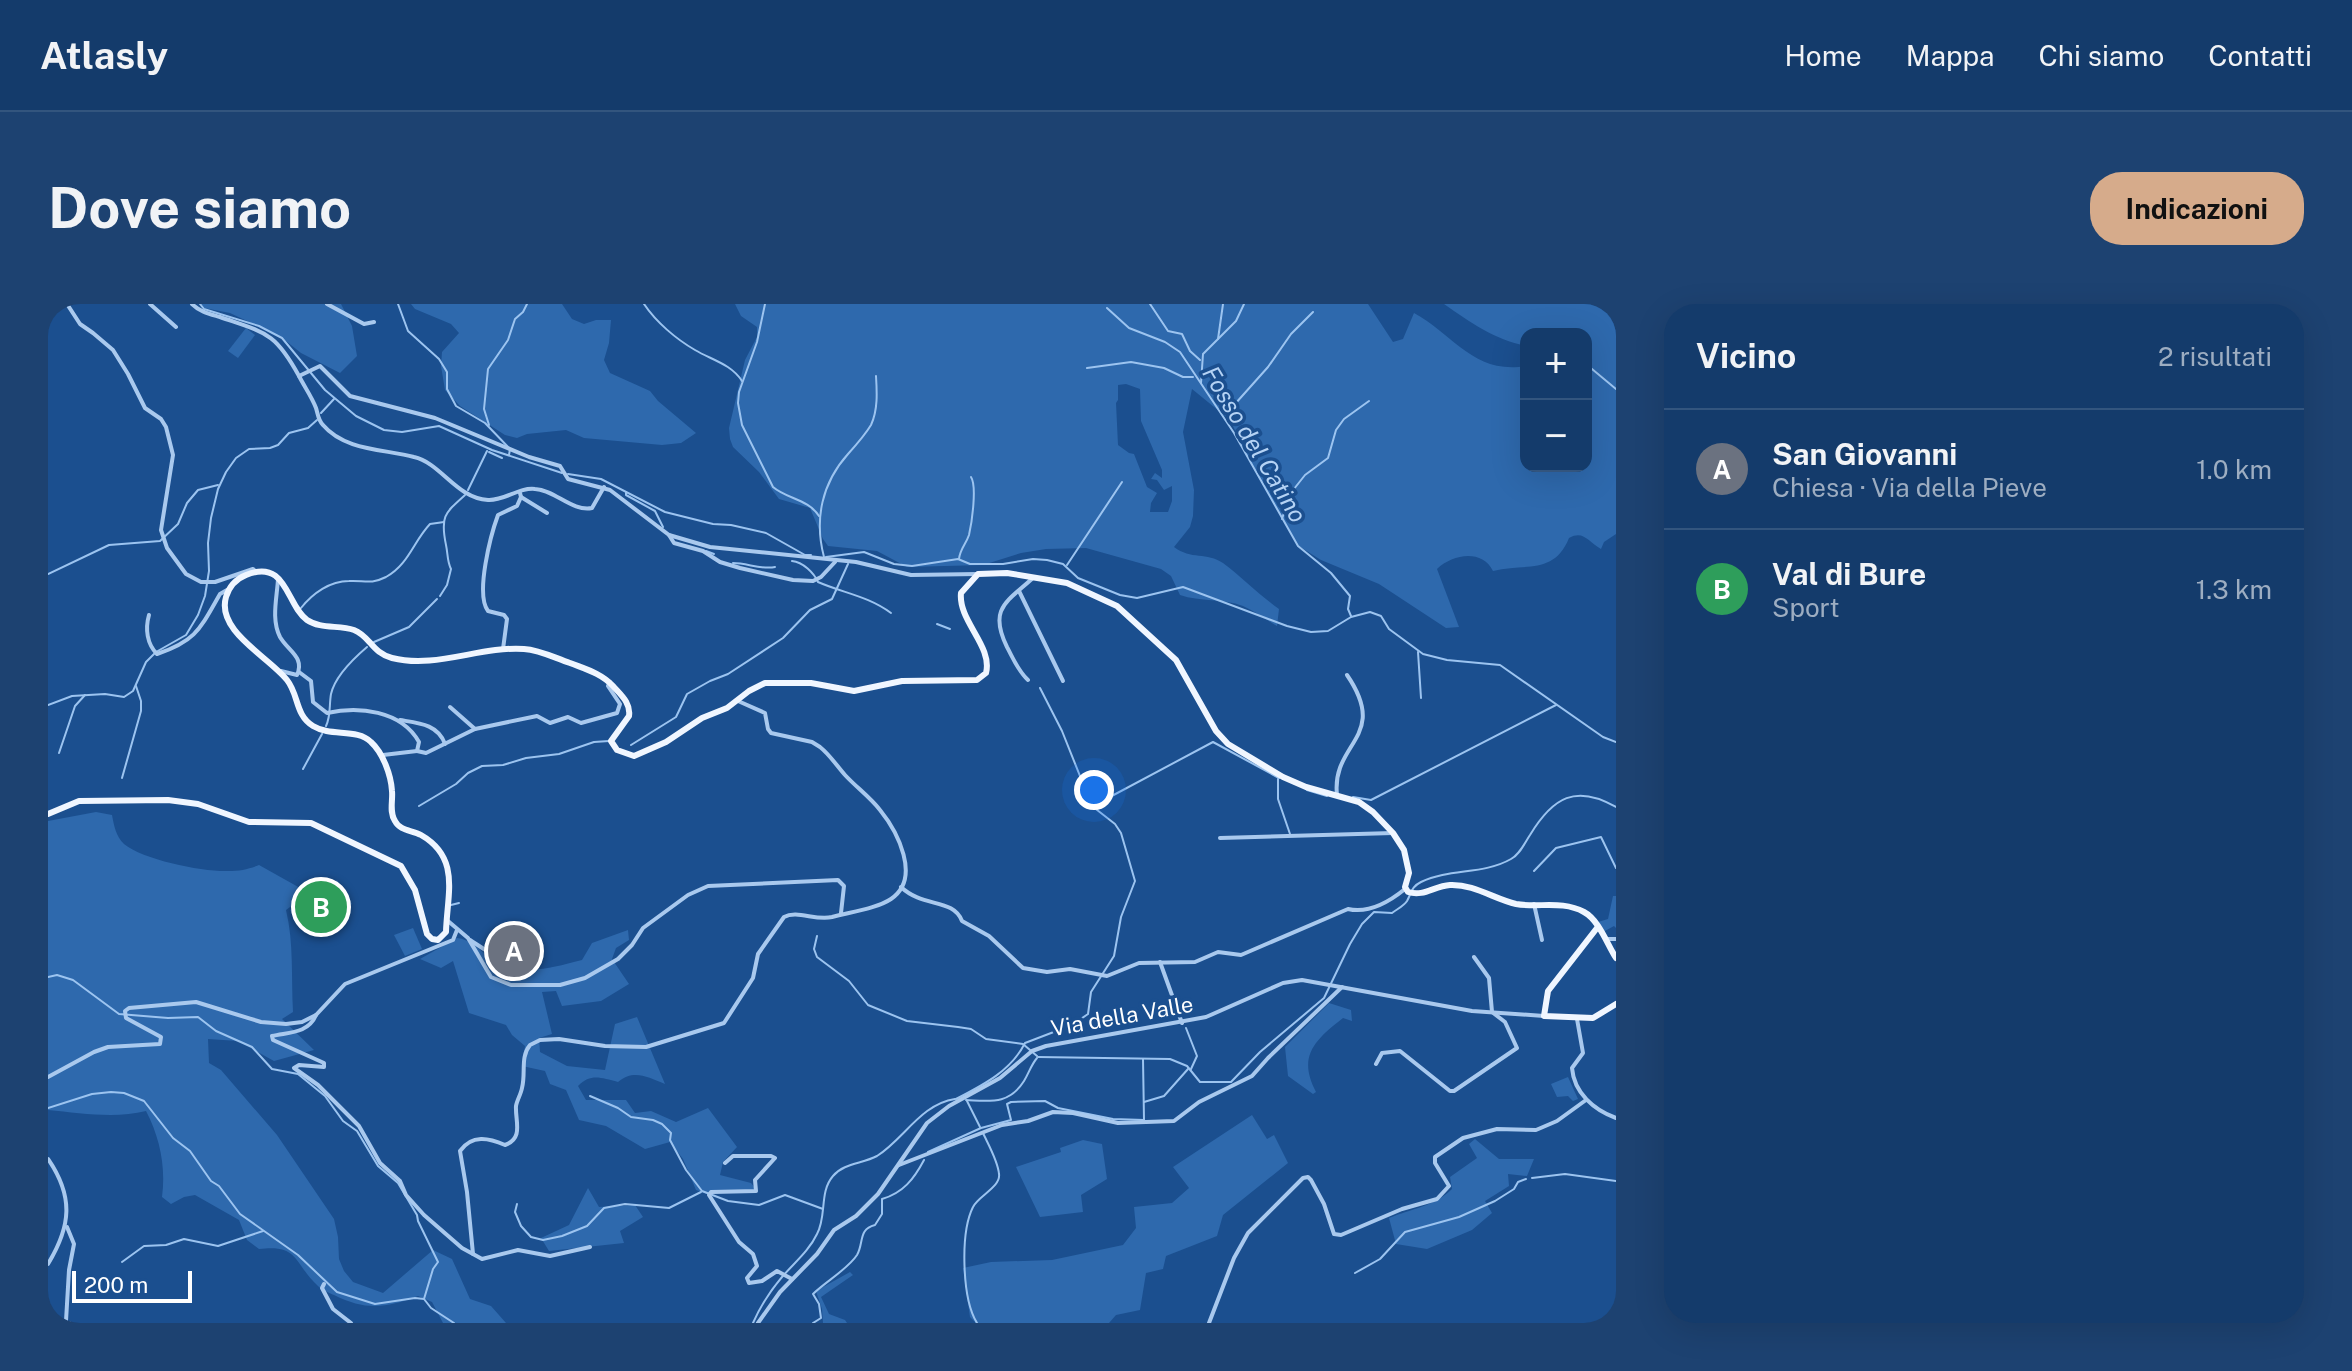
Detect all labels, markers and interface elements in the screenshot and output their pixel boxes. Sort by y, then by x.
text: Atlasly [40,33,168,78]
text: Home [1785,39,1862,72]
text: Mappa [1906,39,1995,72]
text: Chi siamo [2039,39,2164,72]
text: Contatti [2208,39,2312,72]
button: Indicazioni [2090,172,2304,245]
text: Dove siamo [48,175,351,241]
map controls [1520,328,1592,472]
button: + [1520,328,1592,400]
text: Vicino [1696,336,1796,376]
text: 2 risultati [2158,341,2272,372]
water label: Fosso del Catino [1197,361,1313,527]
button: − [1520,400,1592,472]
text: San Giovanni [1772,436,1957,472]
text: A [1713,454,1731,485]
text: 1.0 km [2196,454,2272,485]
text: Chiesa · Via della Pieve [1772,472,2047,503]
text: Val di Bure [1772,556,1926,592]
text: B [1713,574,1731,605]
text: 1.3 km [2196,574,2272,605]
text: Sport [1772,592,1840,623]
your location [1074,770,1114,810]
pin: B [295,877,347,937]
pin: A [488,921,540,981]
street label: Via della Valle [1049,991,1195,1041]
scale bar [72,1267,192,1303]
text: 200 m [84,1272,148,1298]

